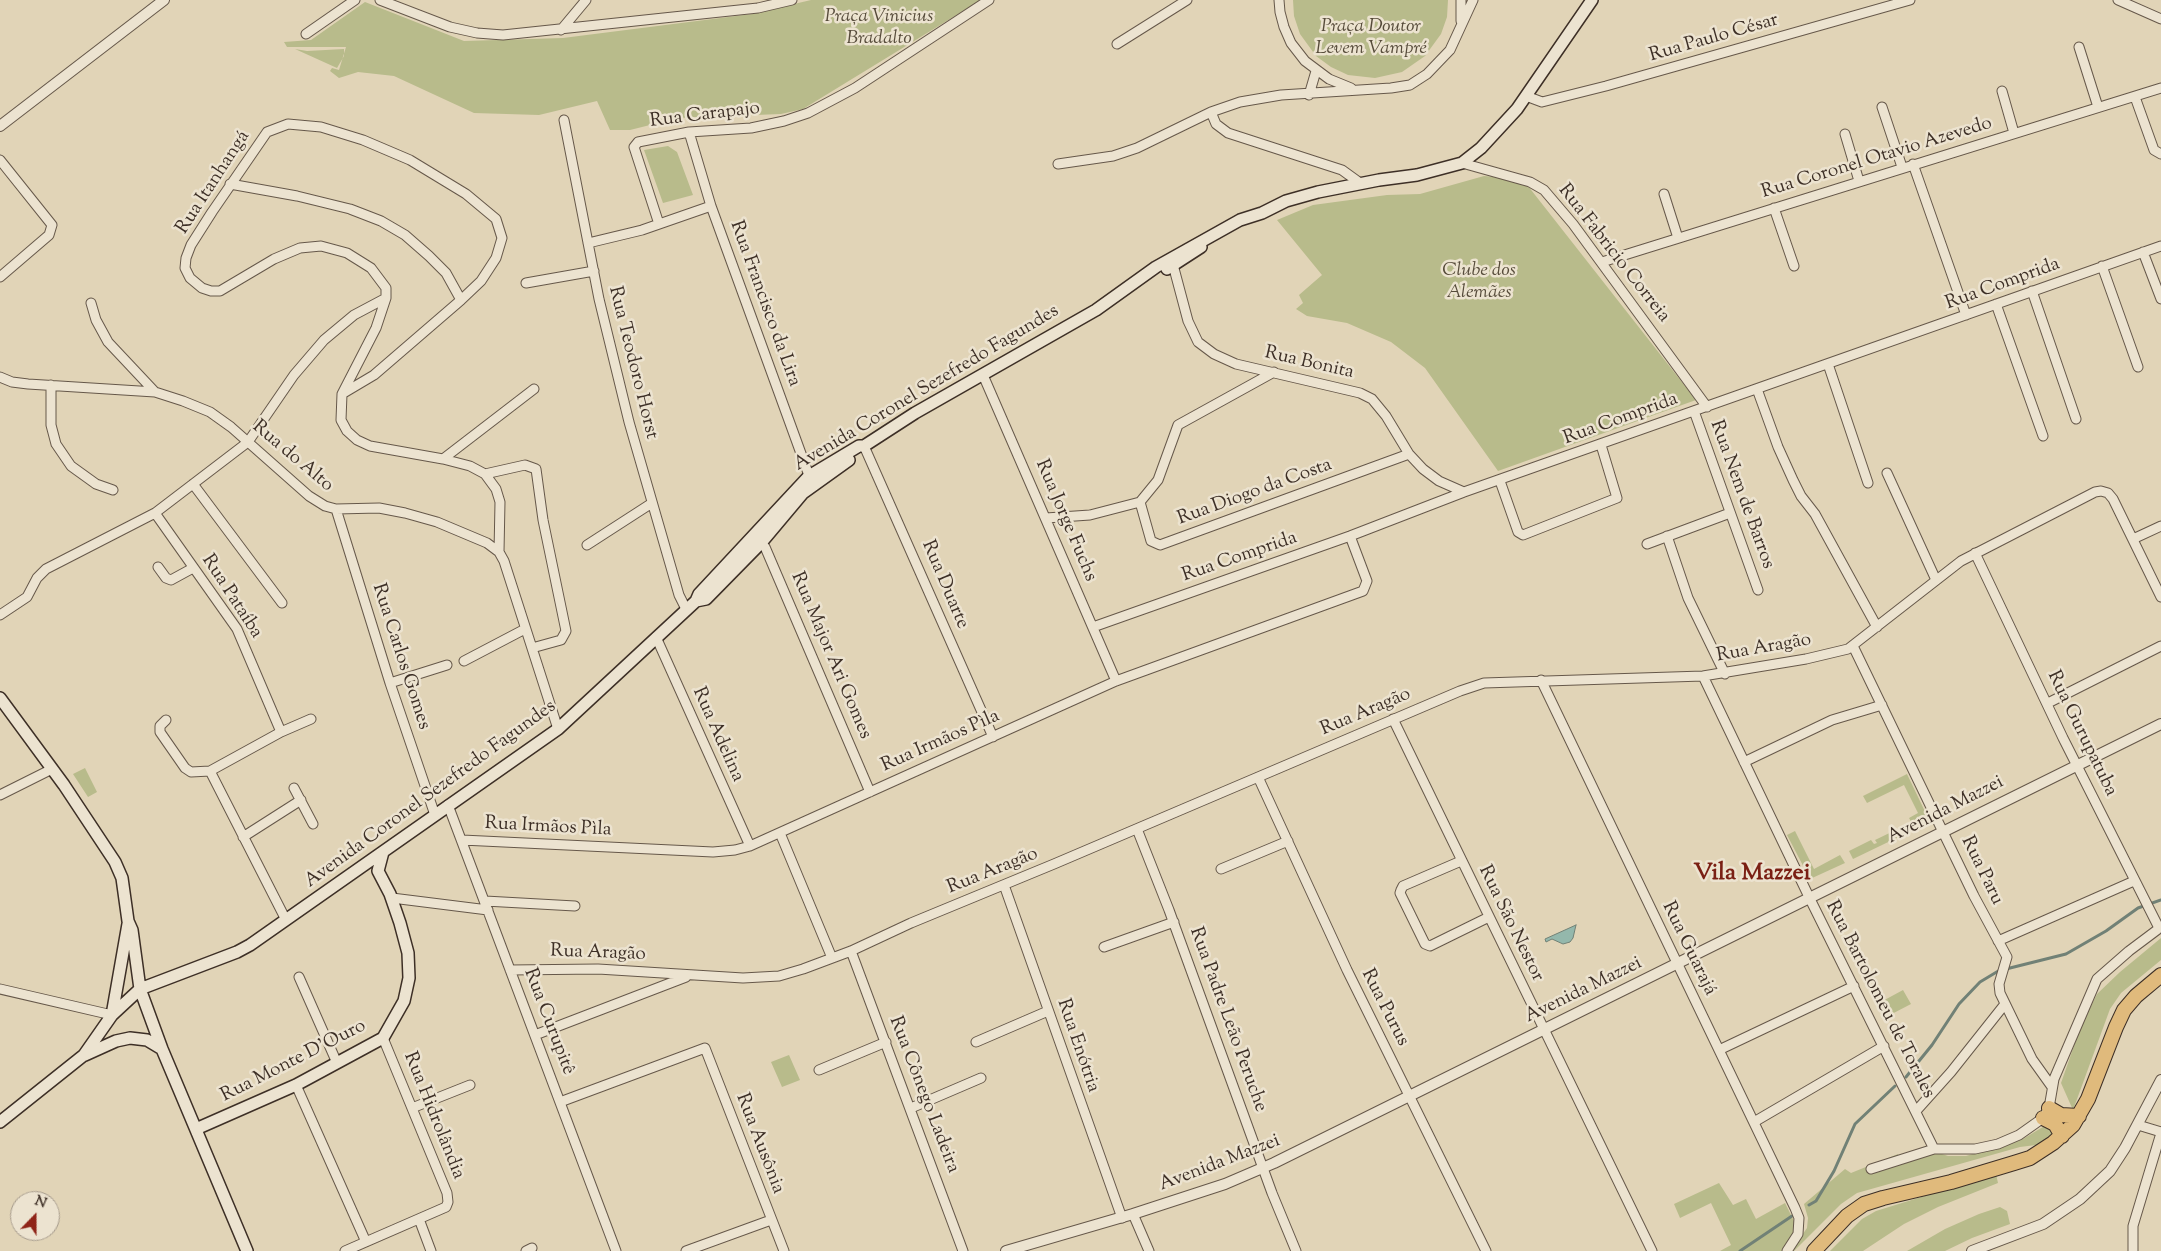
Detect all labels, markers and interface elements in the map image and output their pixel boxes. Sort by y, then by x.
park label: Praça Vinicius Bradalto [825,7,933,51]
street label: Rua Paulo César [1647,10,1781,68]
park label: Praça Doutor Levem Vampré [1315,17,1427,61]
street label: Rua Carapajo [649,98,761,134]
street label: Rua Coronel Otavio Azevedo [1759,113,1995,205]
street label: Rua Itanhangá [172,127,256,239]
street label: Rua Fabricio Correia [1552,180,1674,328]
street label: Rua Francisco da Lira [723,218,805,390]
street label: Rua Comprida [1943,254,2063,316]
park label: Clube dos Alemães [1442,261,1516,305]
street label: Rua Teodoro Horst [602,284,662,442]
street label: Avenida Coronel Sezefredo Fagundes [790,301,1064,477]
street label: Rua Bonita [1262,343,1356,385]
street label: Rua Comprida [1561,389,1681,451]
street label: Rua do Alto [247,416,337,498]
street label: Rua Nem de Barros [1704,418,1778,572]
street label: Rua Diogo da Costa [1175,454,1335,532]
street label: Rua Jorge Fuchs [1029,457,1101,585]
street label: Rua Comprida [1180,528,1300,588]
street label: Rua Duarte [915,537,973,633]
street label: Rua Pataíba [195,551,267,643]
street label: Rua Major Ari Gomes [785,569,875,743]
street label: Rua Carlos Gomes [366,581,434,733]
street label: Rua Aragão [1715,629,1813,669]
street label: Rua Gurupatuba [2041,667,2121,801]
street label: Rua Adelina [686,684,748,786]
street label: Rua Aragão [1318,684,1414,742]
street label: Avenida Coronel Sezefredo Fagundes [301,696,561,894]
street label: Rua Irmãos Pìla [878,706,1004,778]
street label: Avenida Mazzei [1884,772,2008,850]
street label: Rua Irmãos Pìla [484,813,612,843]
street label: Rua Paru [1955,833,2007,909]
street label: Rua Aragão [944,844,1042,900]
district label: Vila Mazzei [1694,861,1810,889]
street label: Rua São Nestor [1472,862,1548,986]
street label: Rua Bartolomeu de Torales [1819,897,1939,1103]
street label: Rua Guarajá [1655,898,1721,1000]
street label: Rua Padre Leão Peruche [1183,925,1271,1115]
street label: Rua Aragão [550,941,646,967]
street label: Avenida Mazzei [1522,953,1646,1029]
street label: Rua Curupitê [517,966,579,1078]
street label: Rua Purus [1355,966,1413,1050]
street label: Rua Enótria [1050,996,1104,1096]
street label: Rua Cônego Ladeira [883,1013,963,1177]
street label: Rua Monte D'Ouro [218,1016,370,1108]
street label: Rua Hidrolândia [397,1049,469,1183]
street label: Rua Ausônia [729,1091,789,1197]
street label: Avenida Mazzei [1156,1131,1284,1197]
north arrow [10,1191,60,1241]
text: N [31,1192,49,1214]

